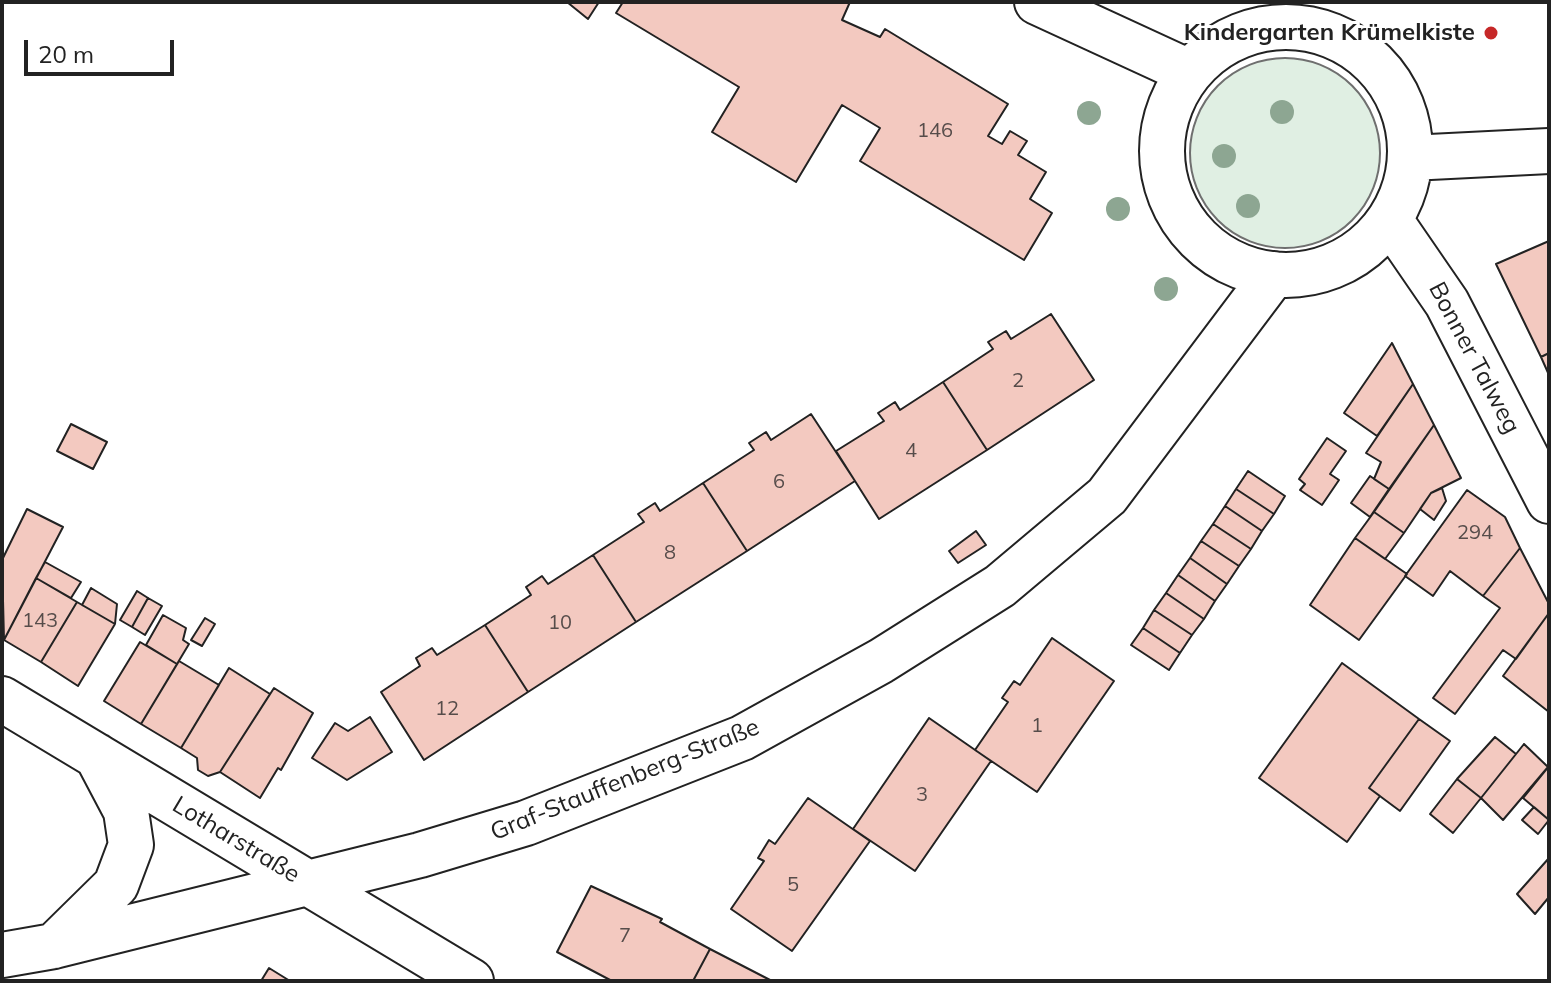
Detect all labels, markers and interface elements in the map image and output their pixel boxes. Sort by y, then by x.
place label: Kindergarten Krümelkiste [1184,19,1475,47]
scale bar [28,24,178,74]
marker: Kindergarten Krümelkiste [1482,24,1500,42]
text: 20 m [38,39,94,69]
house number: 146 [917,119,953,143]
street label: Bonner Talweg [1422,277,1526,439]
house number: 2 [1012,369,1024,393]
house number: 4 [905,439,917,463]
house number: 6 [773,470,785,494]
house number: 294 [1457,521,1493,545]
house number: 8 [664,541,676,565]
house number: 143 [22,609,58,633]
house number: 10 [548,611,572,635]
house number: 12 [435,697,459,721]
street label: Graf-Stauffenberg-Straße [486,713,764,847]
house number: 1 [1031,714,1043,738]
house number: 3 [916,783,928,807]
street label: Lotharstraße [167,791,305,889]
house number: 5 [787,873,799,897]
house number: 7 [619,924,631,948]

